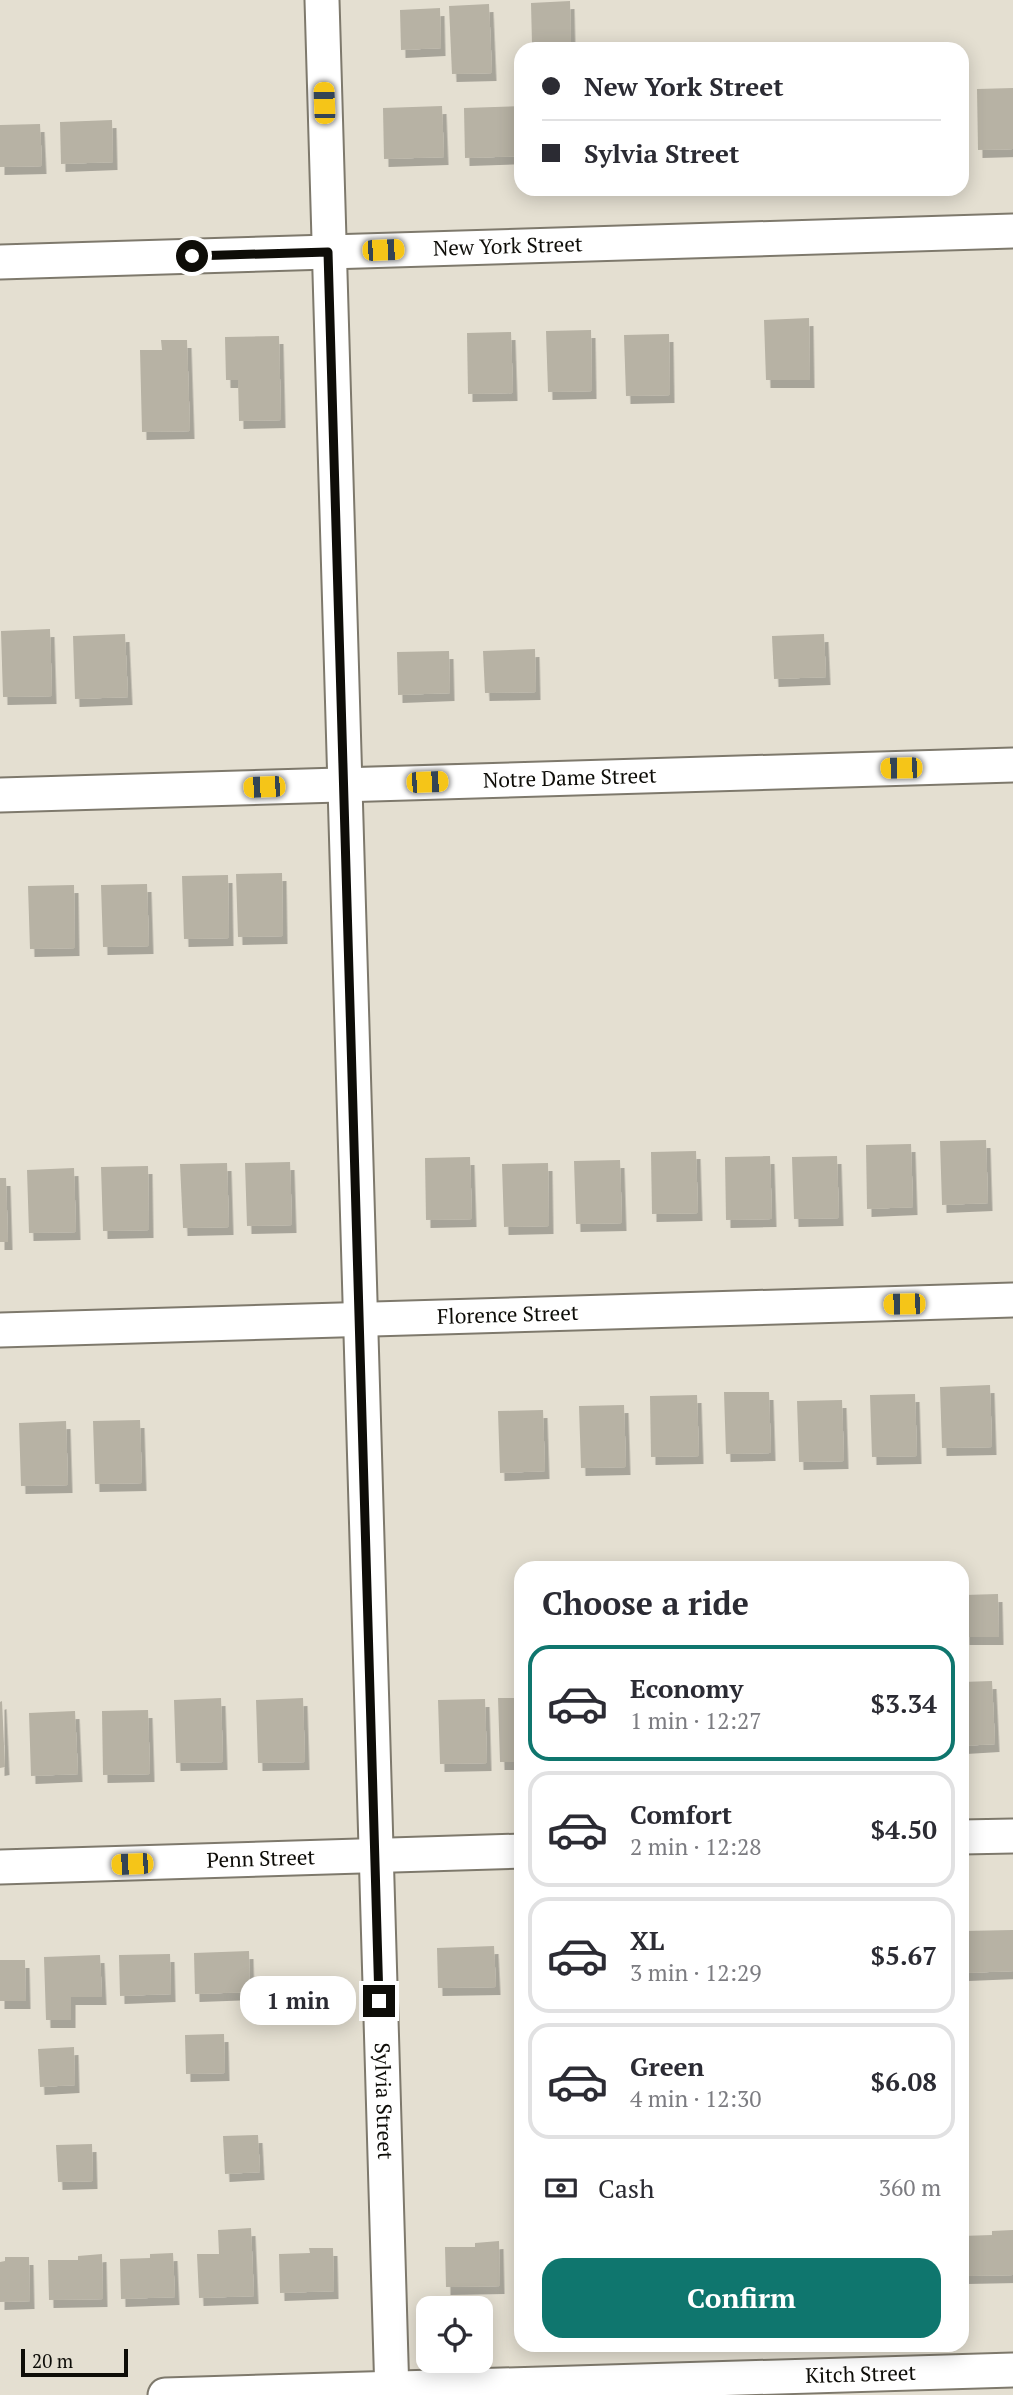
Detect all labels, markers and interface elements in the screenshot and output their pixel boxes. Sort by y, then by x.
text: New York Street [584,69,784,103]
car [313,82,336,124]
text: Sylvia Street [584,136,739,170]
street label: New York Street [432,229,583,262]
car [362,239,405,261]
route start [176,240,208,272]
car [880,757,923,779]
street label: Notre Dame Street [482,761,657,794]
car [406,771,449,793]
car [243,776,286,798]
car [883,1293,926,1315]
street label: Florence Street [436,1298,579,1330]
text: Choose a ride [542,1582,749,1624]
text: Economy [630,1671,743,1705]
icon: car [546,1672,609,1735]
text: $3.34 [871,1686,937,1720]
text: 1 min · 12:27 [630,1705,762,1736]
text: Comfort [630,1797,732,1831]
icon: car [546,1798,609,1861]
text: $4.50 [871,1812,937,1846]
text: 2 min · 12:28 [630,1831,762,1862]
street label: Penn Street [206,1842,316,1874]
car [111,1853,154,1875]
text: XL [630,1923,664,1957]
icon: car [546,1924,609,1987]
text: $5.67 [871,1938,937,1972]
text: 3 min · 12:29 [630,1957,762,1988]
callout: 1 min [239,1976,354,2025]
text: 1 min [267,1985,329,2016]
route end [363,1985,395,2017]
street label: Sylvia Street [369,2042,400,2160]
text: Green [630,2049,704,2083]
icon: car [546,2050,609,2113]
text: $6.08 [871,2064,937,2098]
text: 4 min · 12:30 [630,2083,762,2114]
icon: cash [542,2169,580,2207]
text: Cash [598,2171,654,2205]
text: 360 m [879,2172,941,2203]
button: Confirm [542,2258,941,2338]
map controls [416,2296,493,2373]
button: locate [416,2296,493,2373]
scale bar [21,2346,128,2378]
text: 20 m [32,2348,73,2373]
street label: Kitch Street [805,2358,917,2389]

